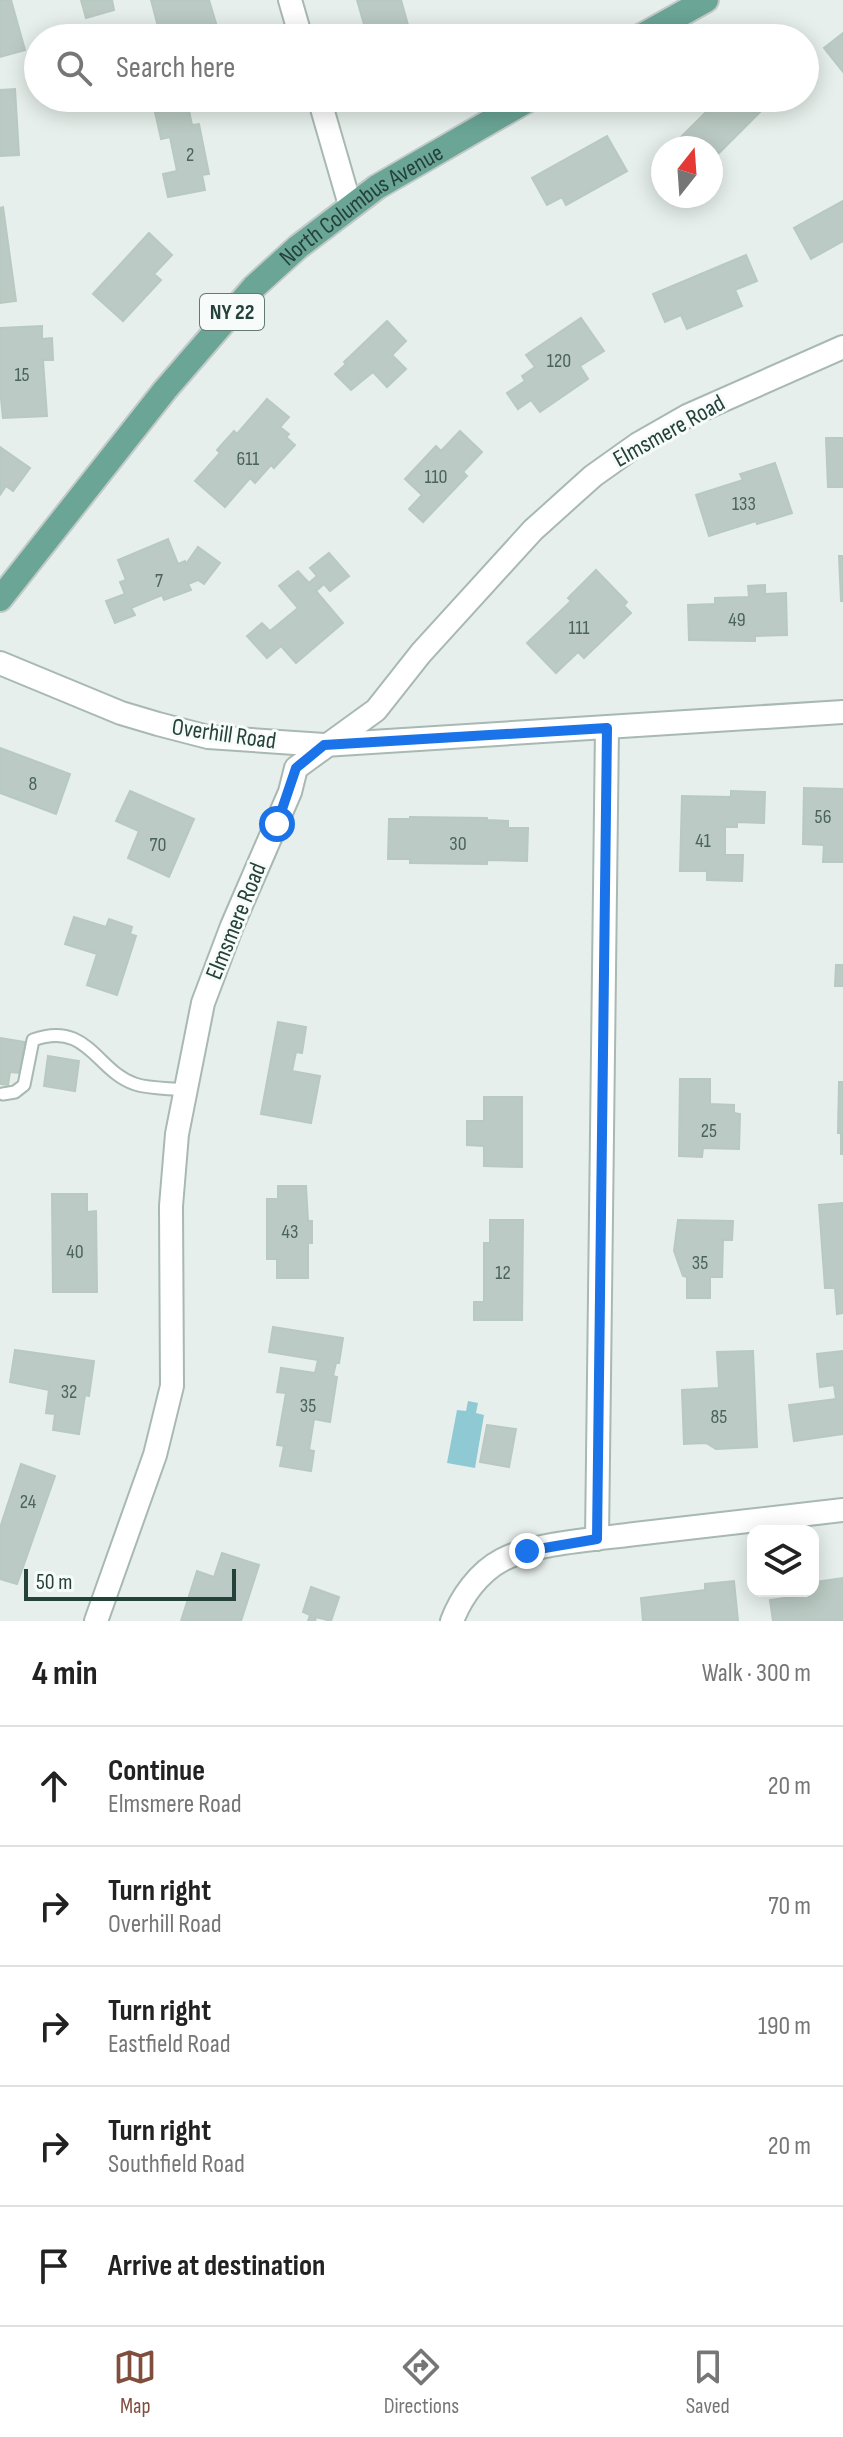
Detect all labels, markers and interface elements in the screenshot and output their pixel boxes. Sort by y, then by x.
search box [24,24,819,112]
icon: search [52,46,96,90]
text: Search here [116,50,235,86]
north arrow [651,136,723,208]
street label: North Columbus Avenue [273,138,448,272]
house number: 2 [186,143,194,167]
road number: NY 22 [200,294,264,330]
house number: 120 [547,349,571,373]
house number: 15 [14,363,30,387]
street label: Elmsmere Road [608,388,730,474]
house number: 611 [237,447,259,471]
house number: 110 [425,465,447,489]
house number: 133 [732,492,756,516]
house number: 7 [155,569,163,593]
house number: 49 [728,608,746,632]
house number: 111 [569,616,590,640]
street label: Overhill Road [170,712,278,756]
house number: 8 [29,772,37,796]
house number: 56 [815,805,831,829]
route start [259,806,295,842]
house number: 41 [695,829,711,853]
house number: 30 [449,832,467,856]
house number: 70 [150,833,166,857]
street label: Elmsmere Road [199,858,273,984]
house number: 25 [701,1119,717,1143]
house number: 43 [282,1220,298,1244]
house number: 40 [66,1240,84,1264]
house number: 35 [692,1251,708,1275]
house number: 12 [495,1261,511,1285]
house number: 32 [61,1380,77,1404]
house number: 35 [300,1394,316,1418]
house number: 85 [711,1405,727,1429]
house number: 24 [20,1490,36,1514]
map controls [747,1525,819,1597]
button: layers [747,1525,819,1597]
route end [509,1533,545,1569]
scale bar [24,1565,236,1601]
text: 50 m [36,1569,72,1596]
text: 4 min [32,1653,98,1694]
text: Walk · 300 m [702,1658,811,1689]
text: Continue [108,1753,205,1789]
icon: ahead [32,1764,76,1808]
text: 20 m [768,1771,811,1802]
text: Elmsmere Road [108,1789,242,1820]
text: Turn right [108,1873,211,1909]
icon: right [32,1884,76,1928]
text: 70 m [768,1891,811,1922]
text: Overhill Road [108,1909,222,1940]
text: Turn right [108,1993,211,2029]
icon: right [32,2004,76,2048]
text: 190 m [758,2011,811,2042]
text: Eastfield Road [108,2029,231,2060]
text: Turn right [108,2113,211,2149]
icon: right [32,2124,76,2168]
text: 20 m [768,2131,811,2162]
text: Southfield Road [108,2149,245,2180]
icon: arrive [32,2244,76,2288]
text: Arrive at destination [108,2248,325,2284]
tab: Map [113,2345,157,2420]
tab: Directions [384,2345,459,2420]
tab: Saved [686,2345,730,2420]

